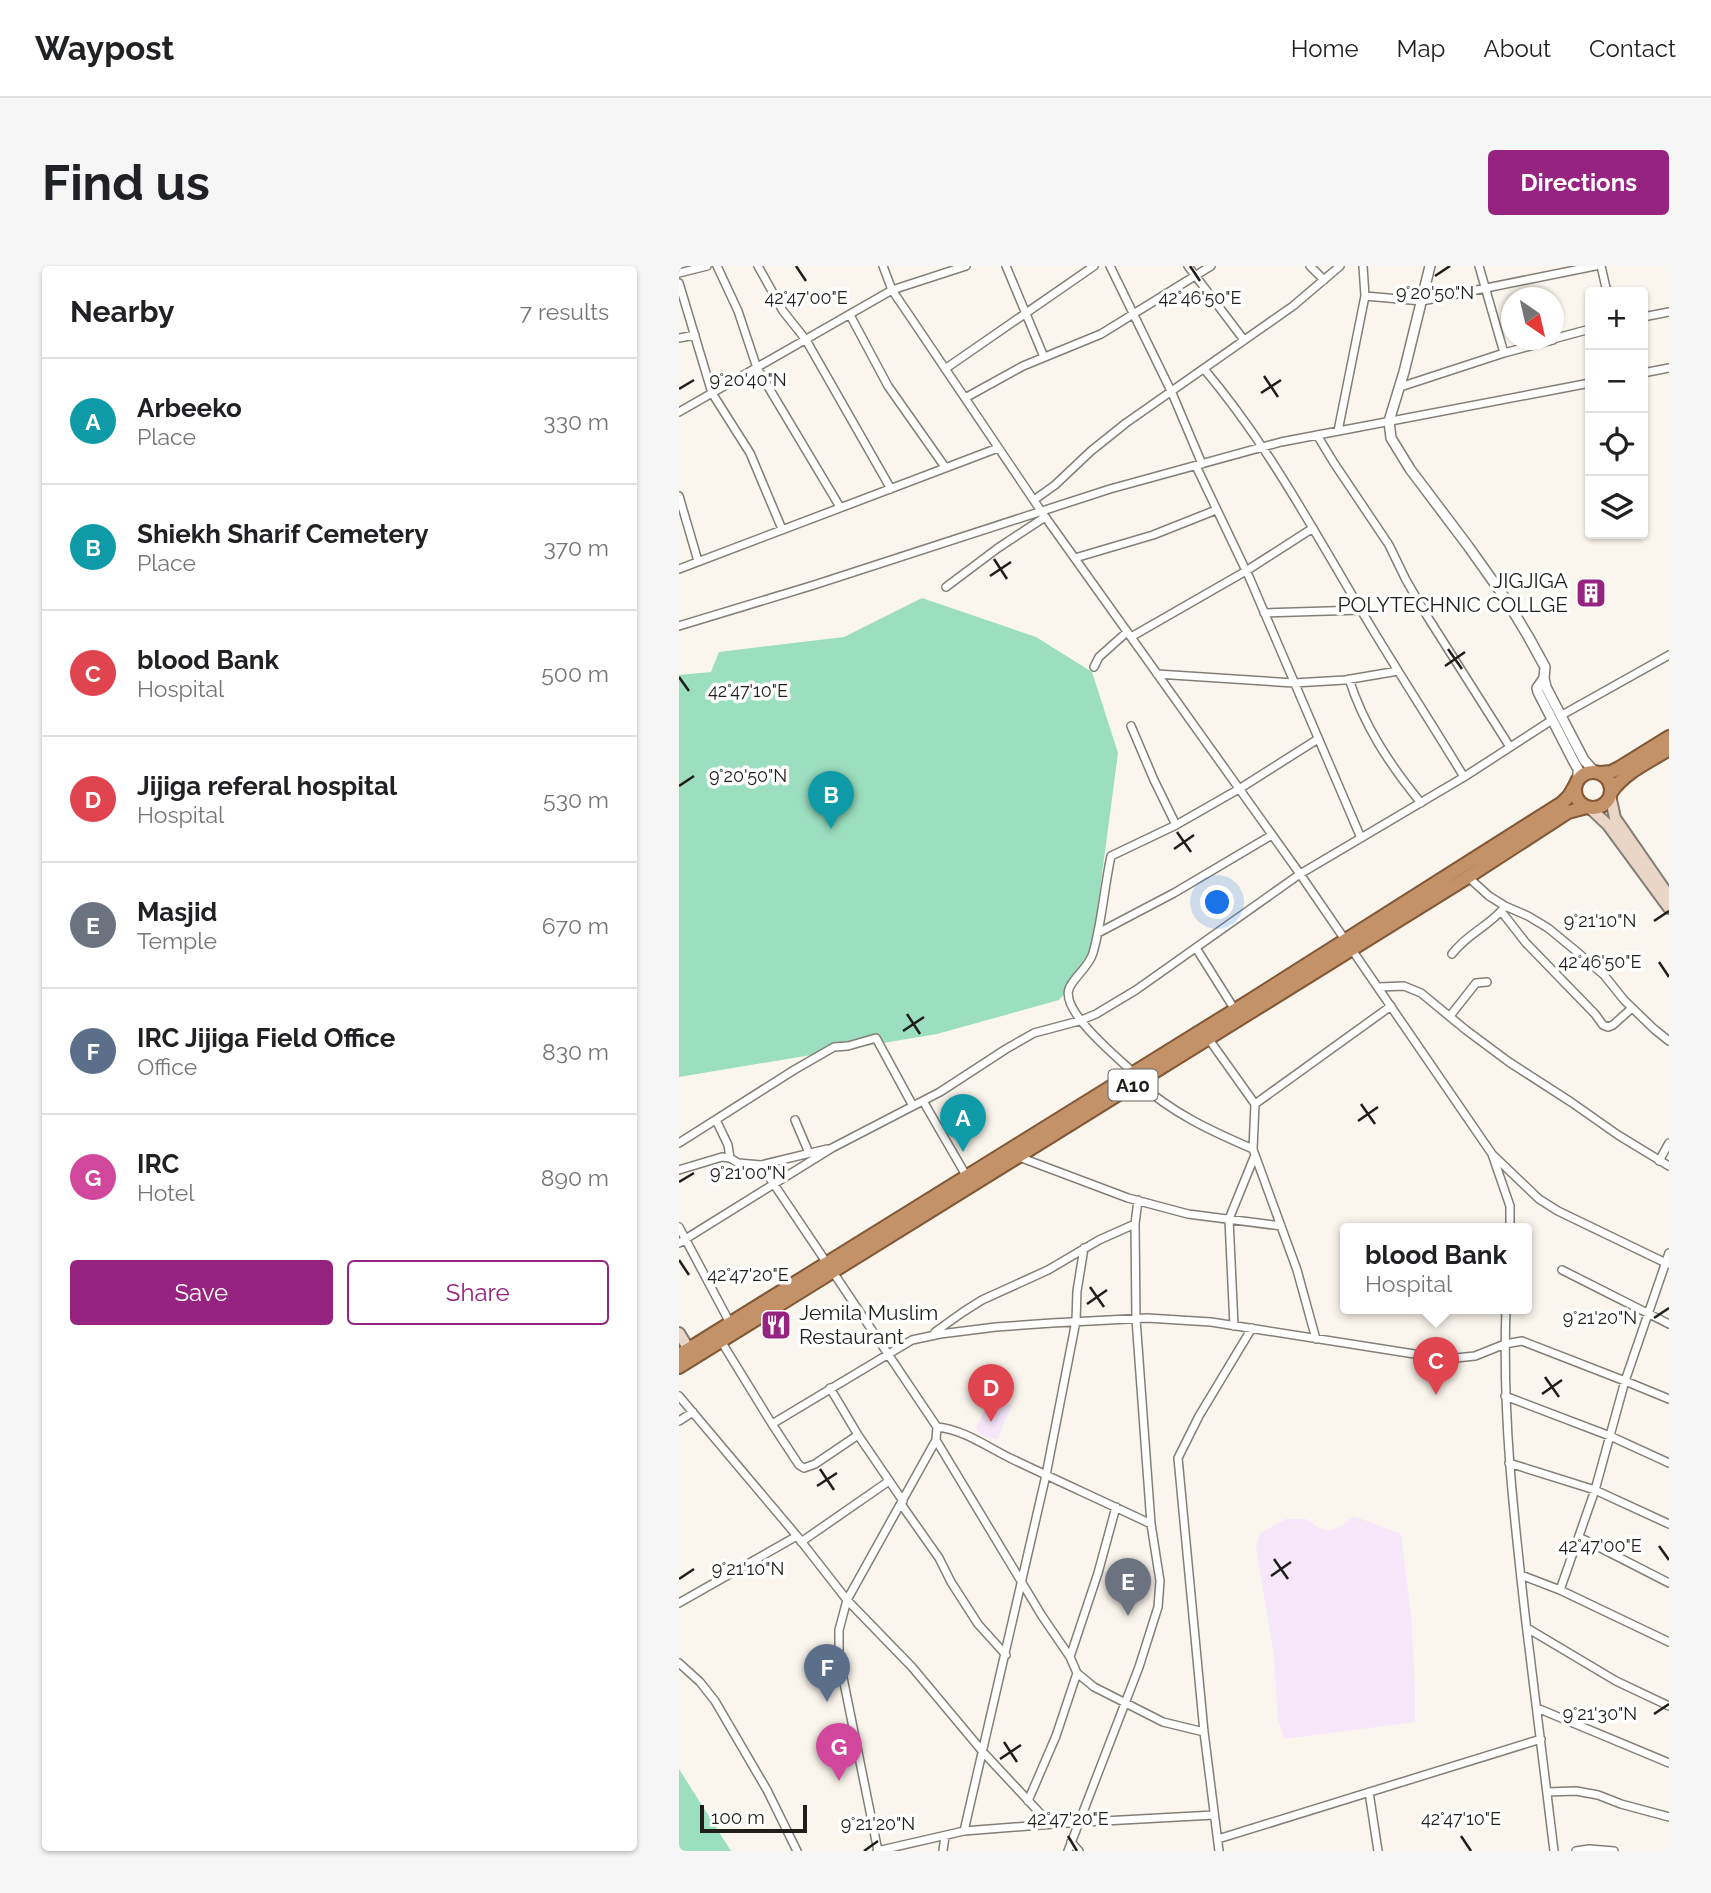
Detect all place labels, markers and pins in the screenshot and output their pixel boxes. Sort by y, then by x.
place label: JIGJIGA POLYTECHNIC COLLGE [1338,568,1568,617]
building icon: JIGJIGA POLYTECHNIC COLLGE [1574,576,1608,610]
pin: B [808,771,854,829]
pin: A [940,1094,986,1152]
place label: Jemila Muslim Restaurant [799,1300,938,1349]
restaurant icon: Jemila Muslim Restaurant [759,1308,793,1342]
pin: C [1413,1337,1459,1395]
pin: D [968,1364,1014,1422]
pin: E [1105,1558,1151,1616]
pin: F [804,1644,850,1702]
pin: G [816,1723,862,1781]

